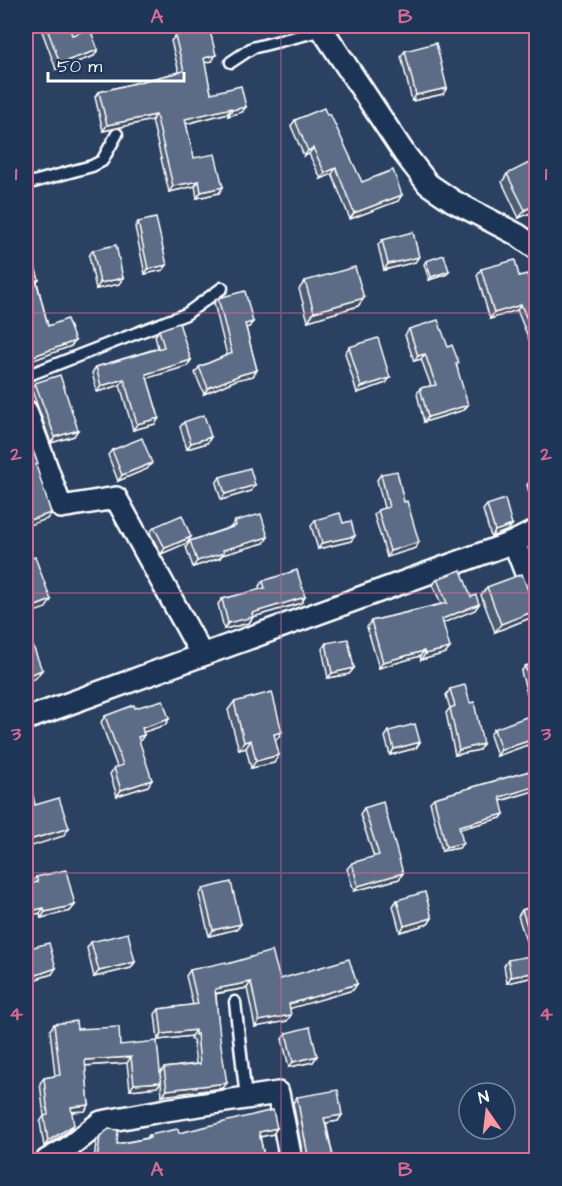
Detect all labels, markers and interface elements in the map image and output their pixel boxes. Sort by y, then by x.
text: A [151,3,164,31]
text: B [398,3,413,31]
scale bar [48,45,184,83]
text: 50 m [57,54,102,79]
text: 1 [15,160,18,188]
text: 1 [545,160,548,188]
text: 2 [9,440,22,468]
text: 2 [539,440,552,468]
text: 3 [10,720,22,748]
text: 3 [540,720,552,748]
text: 4 [9,1000,23,1028]
text: 4 [539,1000,553,1028]
north arrow [457,1081,517,1141]
text: N [476,1086,491,1109]
text: A [151,1156,164,1184]
text: B [398,1156,413,1184]

